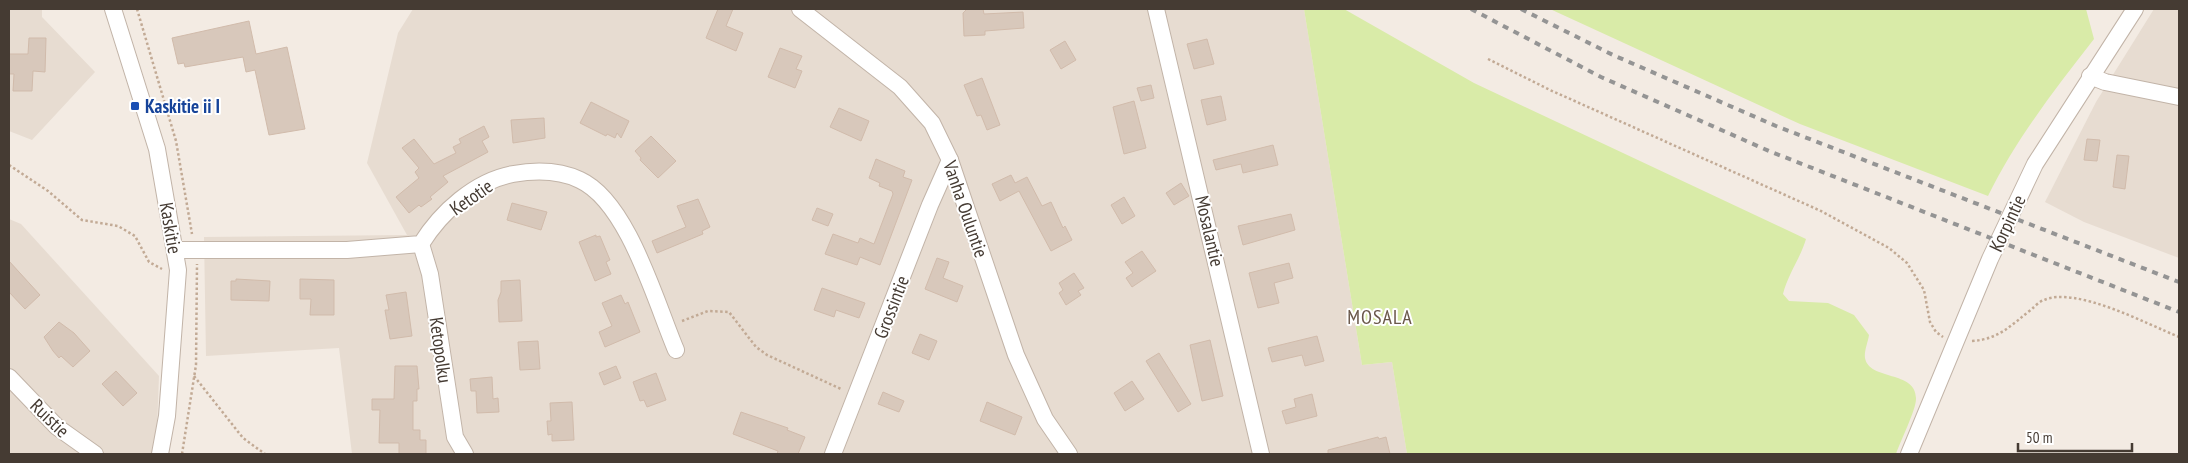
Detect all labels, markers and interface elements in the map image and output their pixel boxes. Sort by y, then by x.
place label: Kaskitie ii I [145,94,220,118]
marker: Kaskitie ii I [129,100,141,112]
street label: Vanha Ouluntie [938,156,994,261]
street label: Ketotie [445,174,497,220]
street label: Korpintie [1983,191,2031,255]
street label: Mosalantie [1190,193,1230,269]
street label: Kaskitie [155,200,187,256]
street label: Grossintie [868,272,914,342]
district label: MOSALA [1347,304,1413,330]
street label: Ketopolku [425,316,457,384]
street label: Ruistie [25,394,75,442]
scale bar [2018,420,2132,452]
text: 50 m [2026,428,2052,447]

